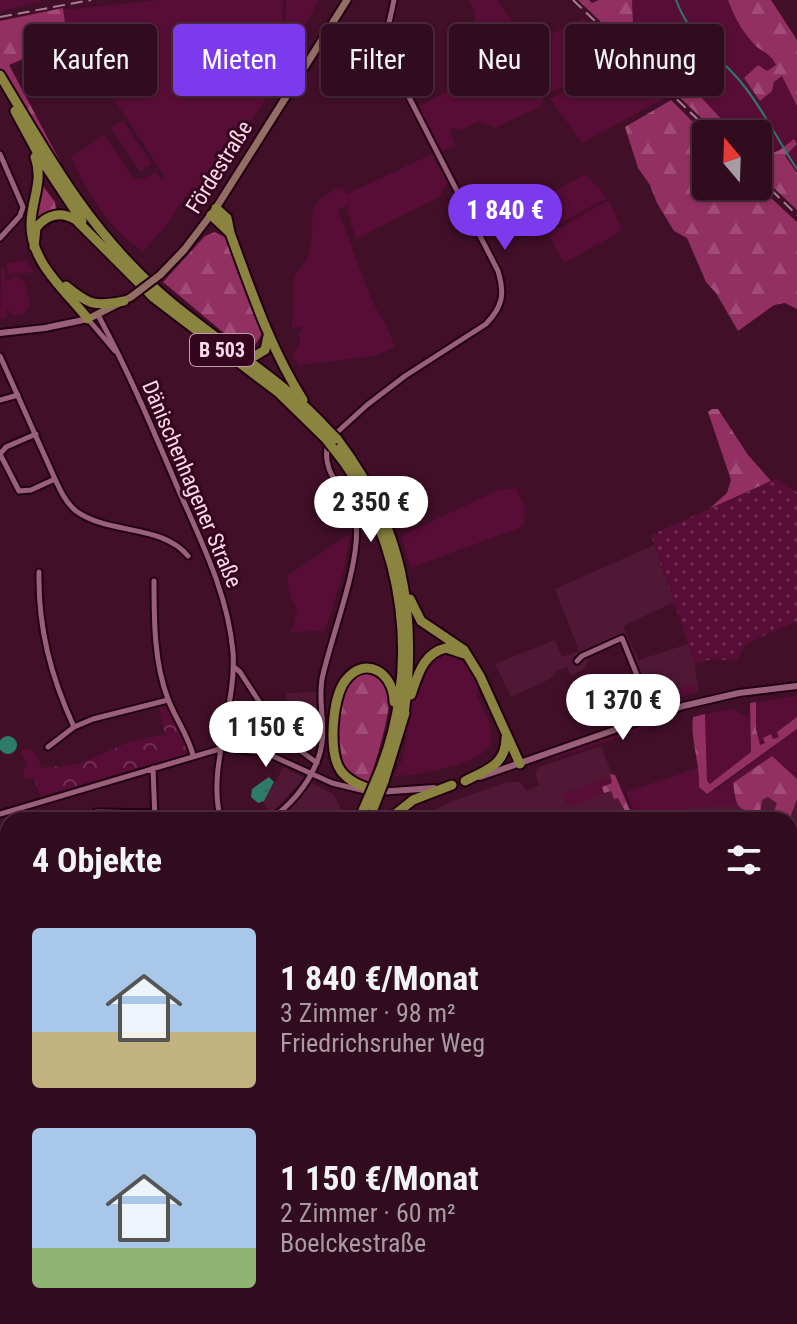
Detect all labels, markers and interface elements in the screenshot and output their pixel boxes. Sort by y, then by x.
chip: Kaufen [24,24,157,96]
chip: Mieten [173,24,305,96]
chip: Filter [321,24,433,96]
chip: Neu [449,24,549,96]
chip: Wohnung [565,24,724,96]
street label: Fördestraße [181,116,257,218]
north arrow [692,120,772,200]
map controls [692,120,772,200]
pin: 1 840 € [431,184,579,252]
text: 1 840 € [466,195,544,225]
road number: B 503 [190,334,254,366]
street label: Dänischenhagener Straße [137,377,247,591]
pin: 2 350 € [297,476,445,544]
text: 2 350 € [332,487,410,517]
pin: 1 370 € [549,674,697,742]
text: 1 370 € [584,685,662,715]
pin: 1 150 € [192,701,340,769]
text: 1 150 € [227,712,305,742]
icon: filters [722,838,766,882]
text: 4 Objekte [32,840,162,880]
text: 1 840 €/Monat [280,958,479,998]
icon: home [96,960,192,1056]
text: 3 Zimmer · 98 m² [280,998,456,1028]
text: Friedrichsruher Weg [280,1028,485,1058]
text: 1 150 €/Monat [280,1158,479,1198]
icon: home [96,1160,192,1256]
text: 2 Zimmer · 60 m² [280,1198,456,1228]
text: Boelckestraße [280,1228,426,1258]

